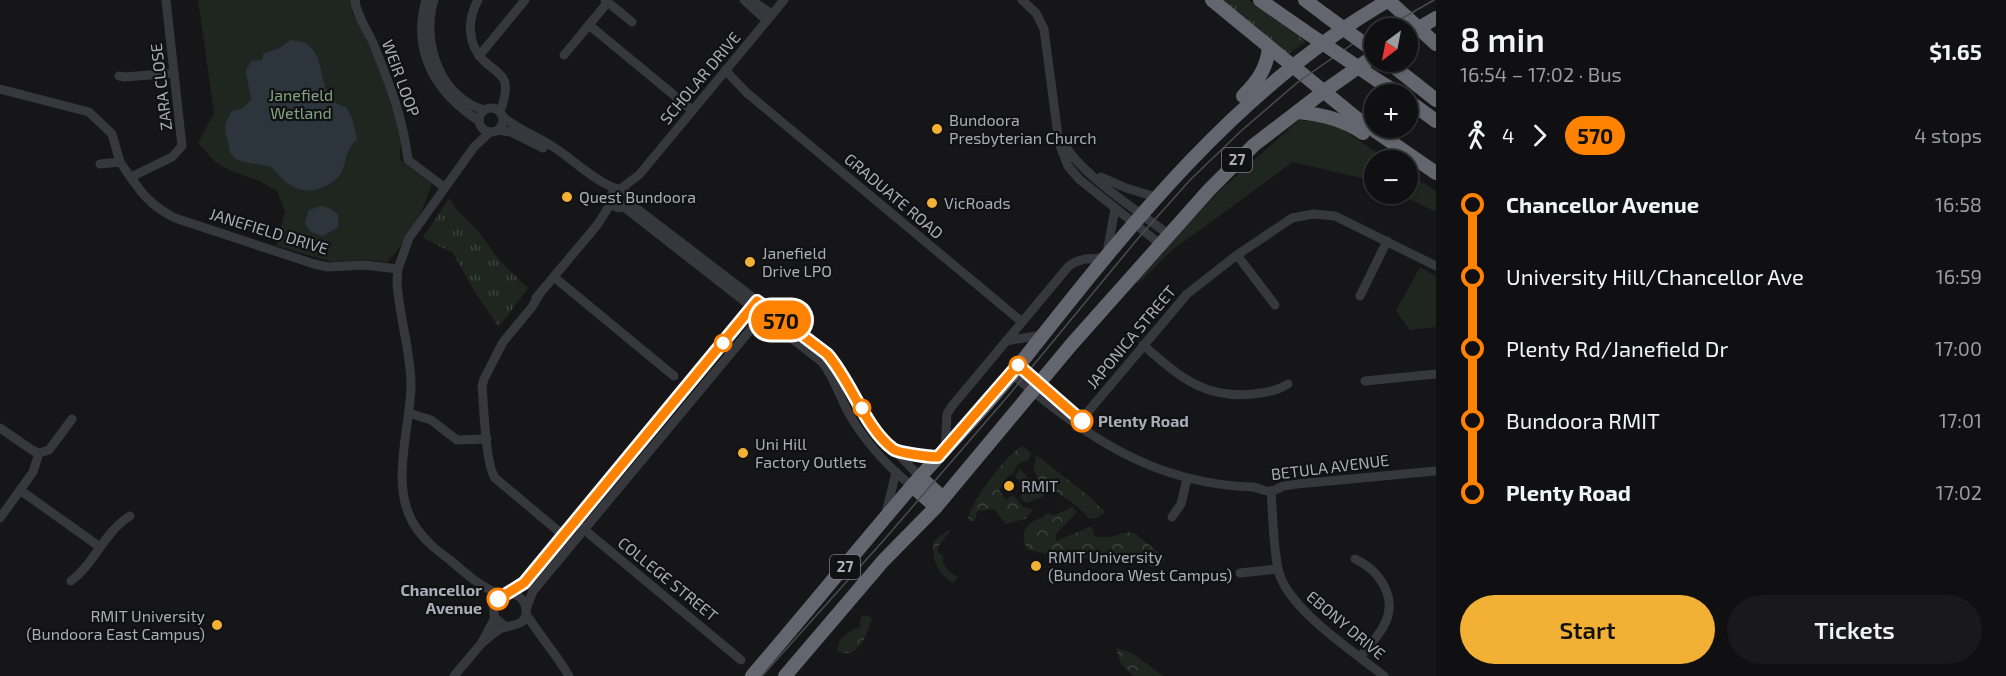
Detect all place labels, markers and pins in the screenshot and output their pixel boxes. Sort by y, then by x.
place label: Bundoora Presbyterian Church [949,110,1096,147]
marker: Bundoora Presbyterian Church [930,122,944,136]
place label: Quest Bundoora [579,187,696,207]
marker: Quest Bundoora [560,190,574,204]
place label: VicRoads [944,193,1011,212]
marker: VicRoads [925,196,939,210]
place label: Janefield Drive LPO [762,243,832,280]
marker: Janefield Drive LPO [743,255,757,269]
unlabelled marker [714,334,732,352]
unlabelled marker [1009,356,1027,374]
unlabelled marker [853,399,871,417]
marker: Plenty Road [1071,410,1093,432]
place label: Plenty Road [1098,411,1189,431]
place label: Uni Hill Factory Outlets [755,434,867,471]
marker: Uni Hill Factory Outlets [736,446,750,460]
place label: RMIT [1021,476,1058,495]
marker: RMIT [1002,479,1016,493]
place label: RMIT University (Bundoora West Campus) [1048,547,1232,584]
marker: RMIT University (Bundoora West Campus) [1029,559,1043,573]
place label: Chancellor Avenue [400,580,482,617]
marker: Chancellor Avenue [487,588,509,610]
place label: RMIT University (Bundoora East Campus) [26,606,206,643]
marker: RMIT University (Bundoora East Campus) [210,618,224,632]

